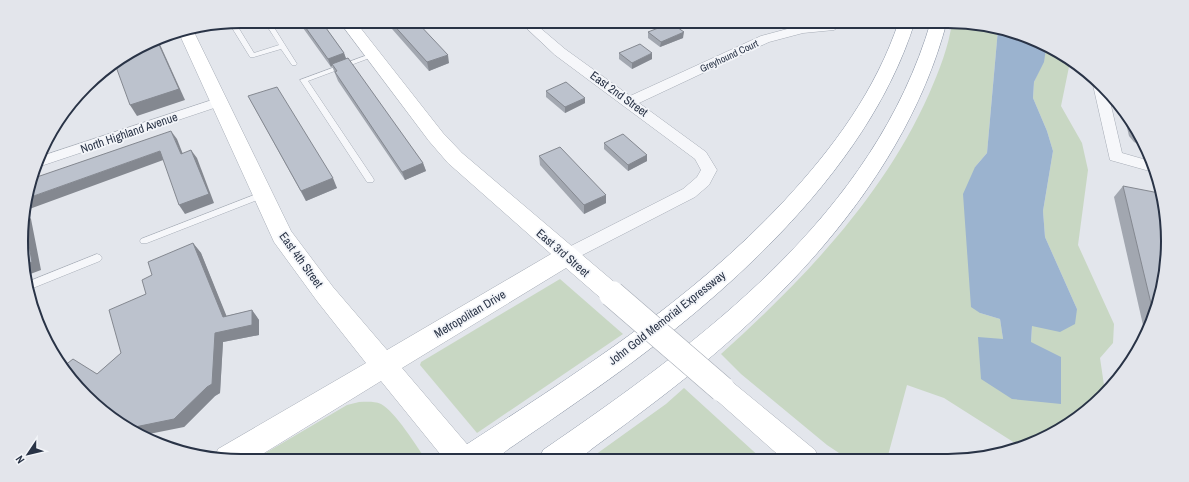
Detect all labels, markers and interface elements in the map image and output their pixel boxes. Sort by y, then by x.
street label: Greyhound Court [698,37,761,75]
street label: East 2nd Street [587,68,651,121]
street label: North Highland Avenue [78,109,180,157]
street label: East 3rd Street [533,225,593,281]
street label: East 4th Street [275,229,327,291]
street label: John Gold Memorial Expressway [605,267,729,369]
street label: Metropolitan Drive [431,286,509,342]
north arrow [8,434,48,474]
text: N [12,453,27,466]

